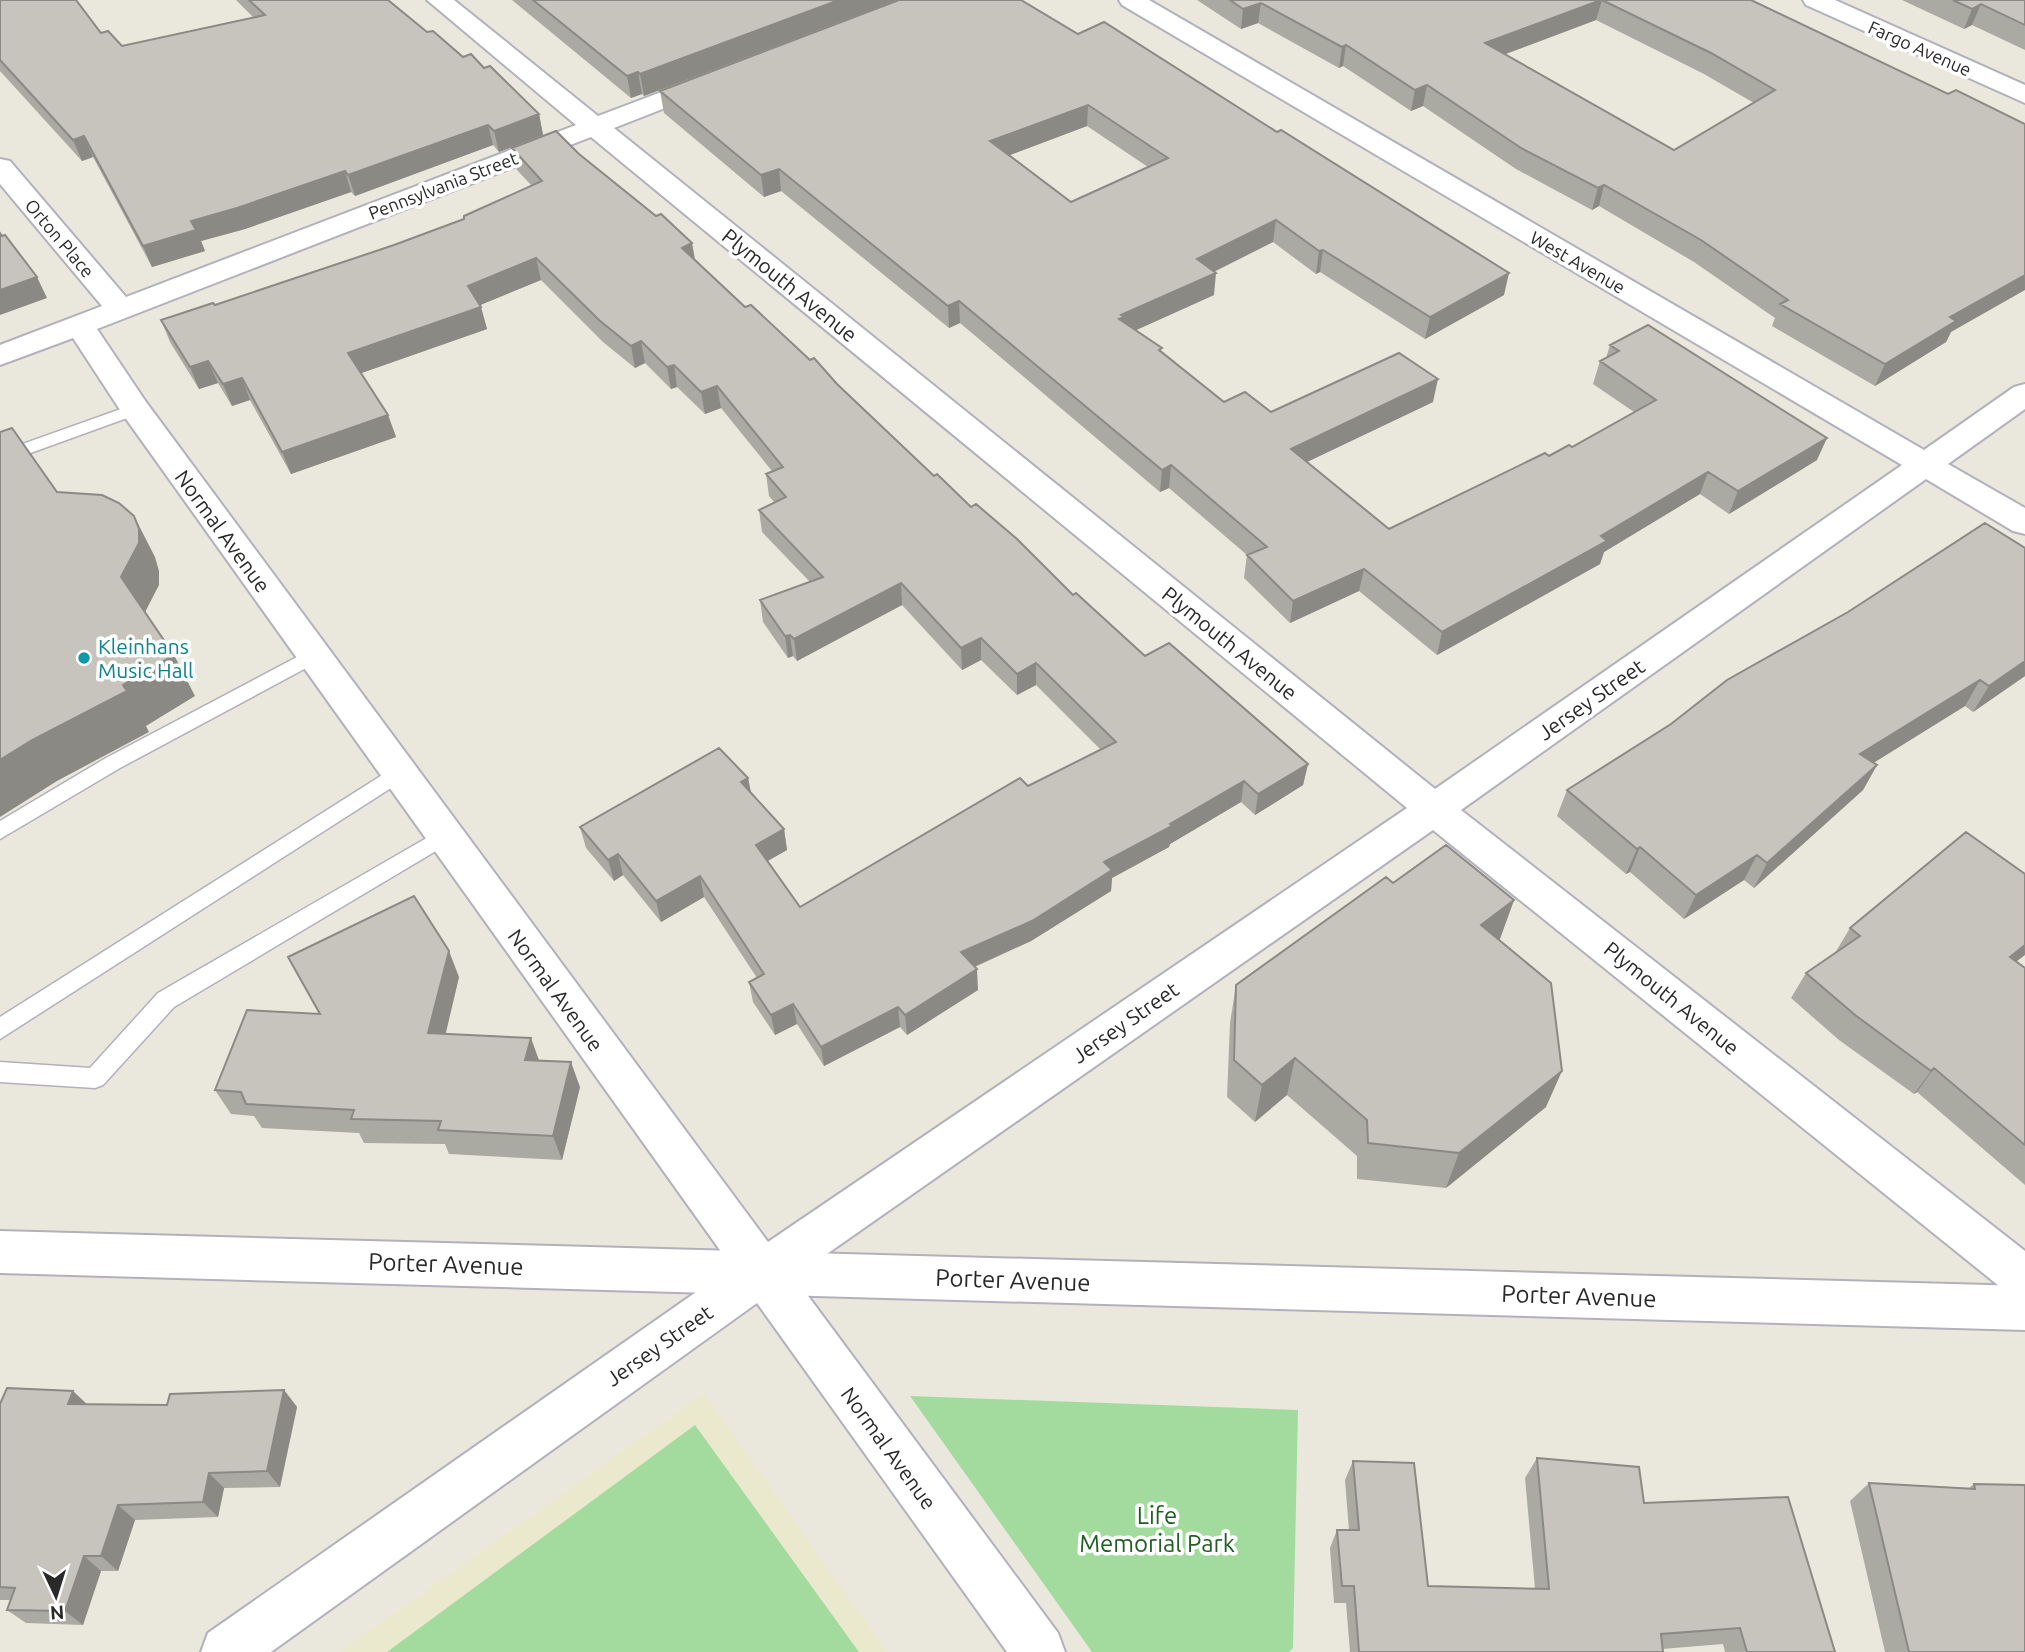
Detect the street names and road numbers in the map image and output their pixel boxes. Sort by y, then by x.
street label: Fargo Avenue [1865,16,1975,80]
street label: Pennsylvania Street [365,147,521,223]
street label: Orton Place [22,195,98,281]
street label: Plymouth Avenue [718,223,862,347]
street label: West Avenue [1527,227,1629,297]
street label: Normal Avenue [171,465,275,597]
street label: Plymouth Avenue [1158,581,1302,705]
street label: Jersey Street [1533,654,1649,744]
street label: Normal Avenue [504,924,608,1056]
street label: Plymouth Avenue [1600,936,1744,1060]
street label: Jersey Street [1067,977,1183,1067]
street label: Porter Avenue [368,1248,524,1280]
street label: Porter Avenue [935,1264,1091,1296]
street label: Porter Avenue [1501,1280,1657,1312]
street label: Jersey Street [601,1300,717,1390]
street label: Normal Avenue [837,1382,941,1514]

